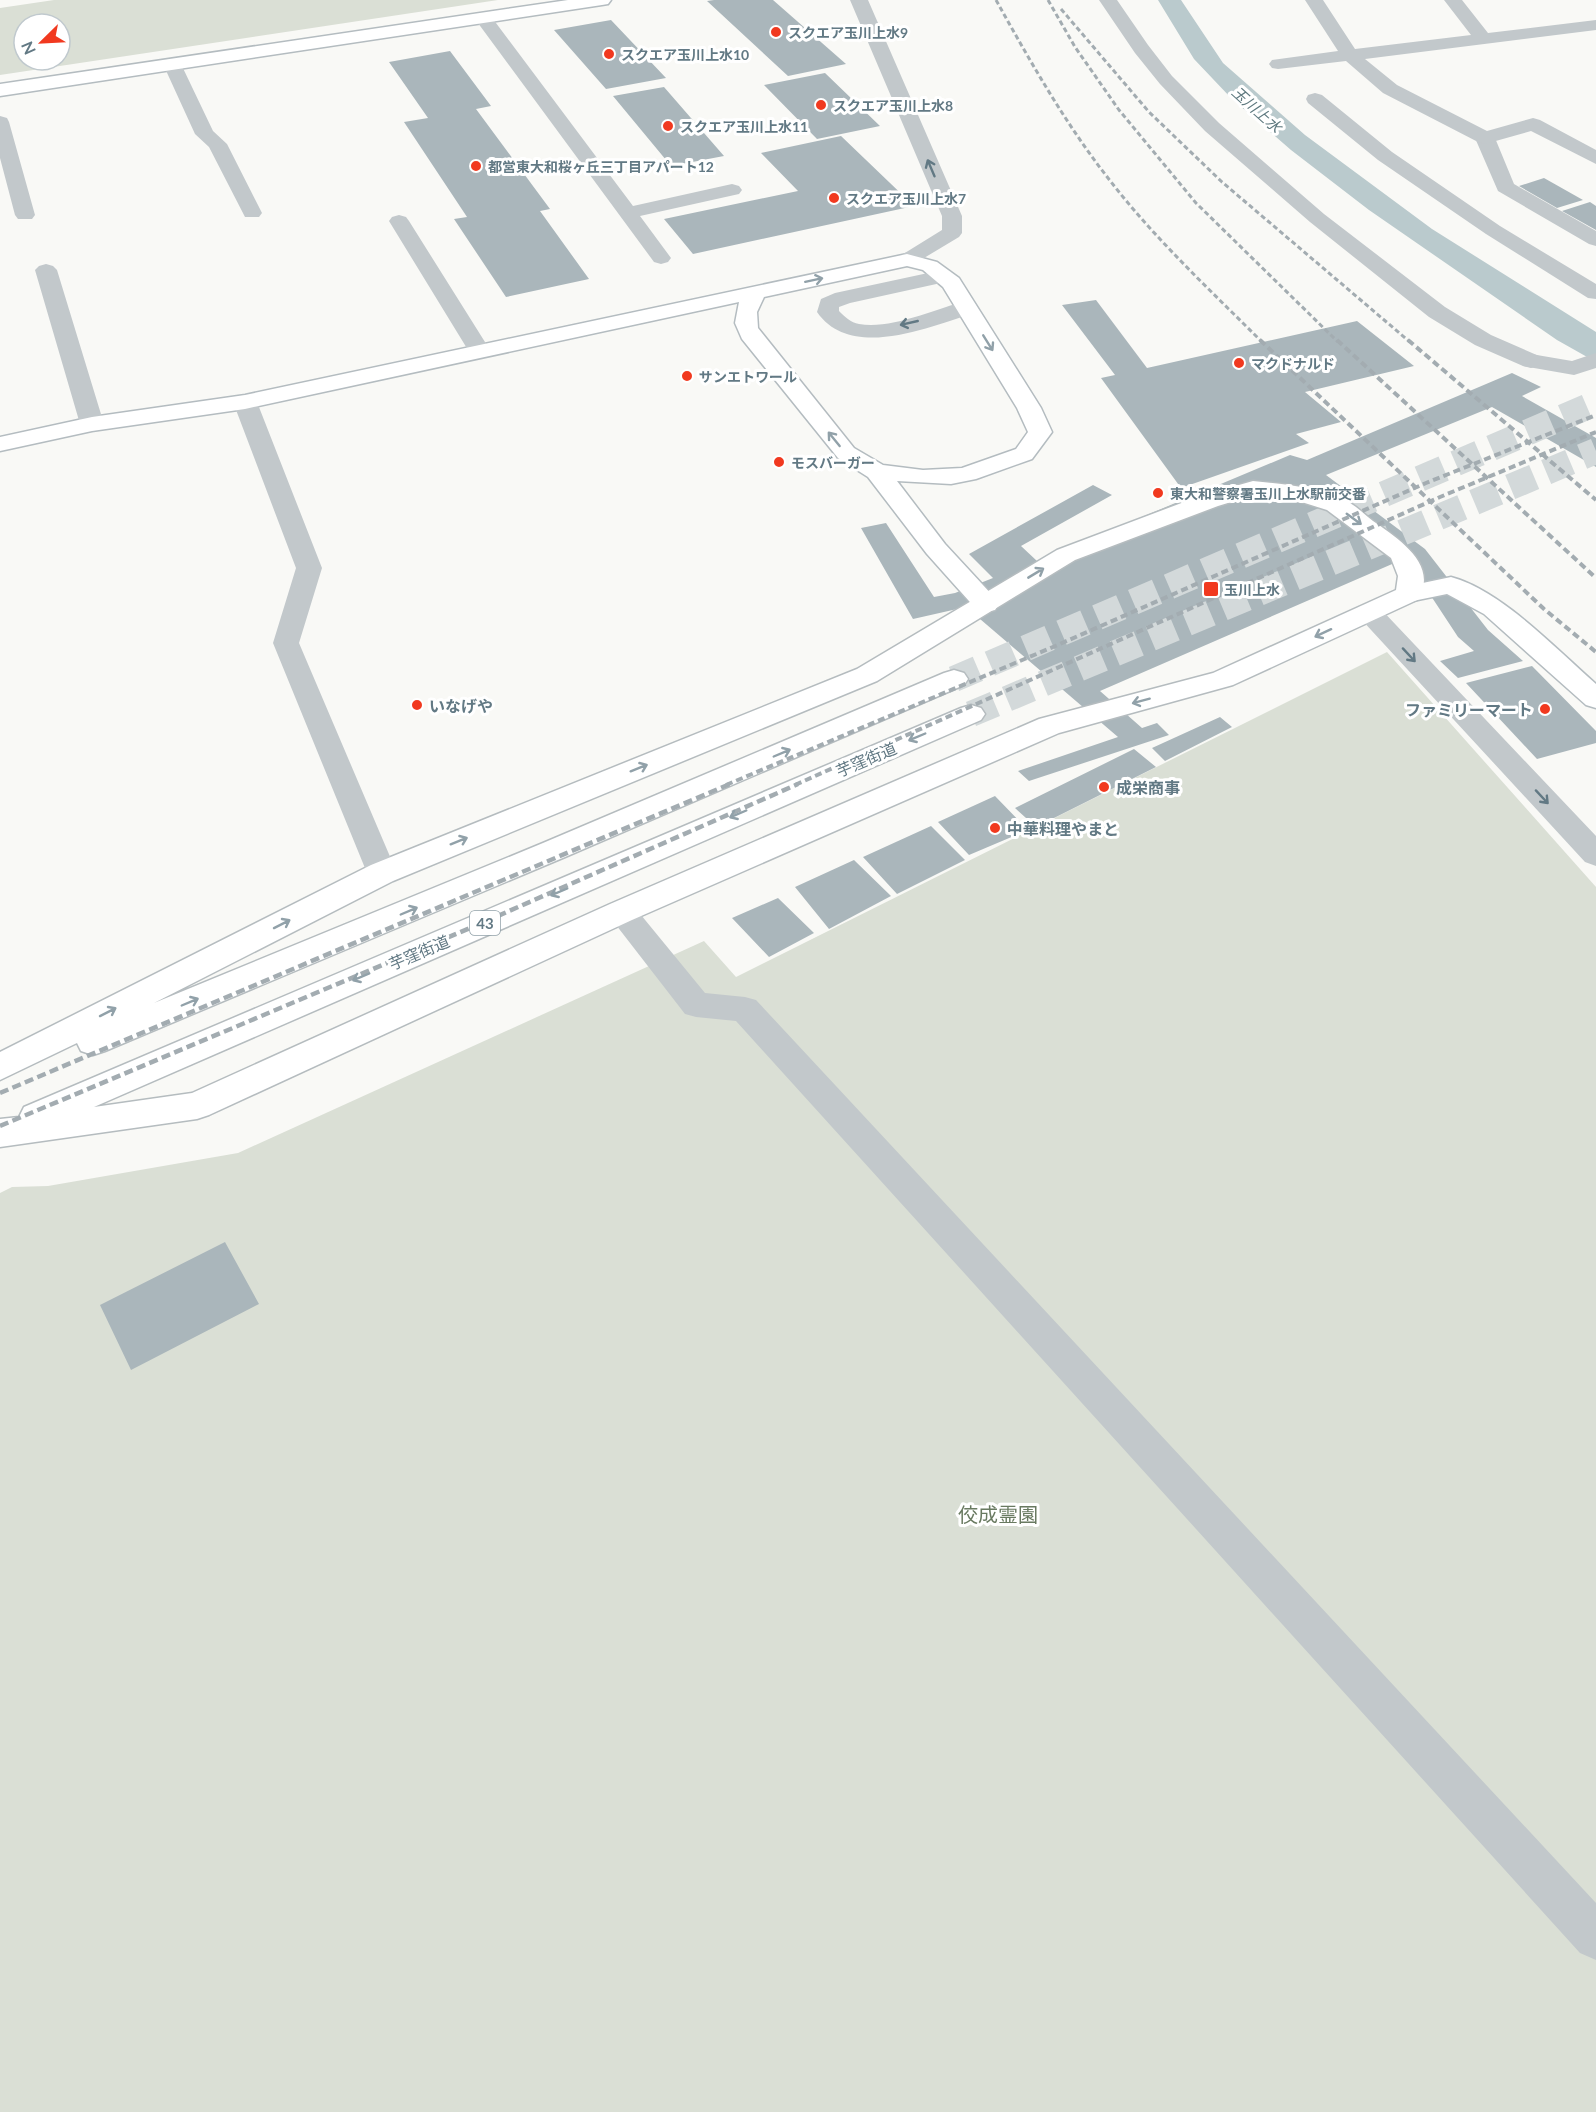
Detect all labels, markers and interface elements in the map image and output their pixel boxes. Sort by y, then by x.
north arrow [12,12,72,72]
place label: スクエア玉川上水9 [788,24,908,41]
marker: スクエア玉川上水9 [769,25,783,39]
text: N [17,39,39,58]
place label: スクエア玉川上水10 [621,46,749,63]
marker: スクエア玉川上水10 [602,47,616,61]
water label: 玉川上水 [1229,82,1287,137]
place label: スクエア玉川上水8 [833,97,953,114]
marker: スクエア玉川上水8 [814,98,828,112]
place label: スクエア玉川上水11 [680,118,808,135]
marker: スクエア玉川上水11 [661,119,675,133]
place label: 都営東大和桜ヶ丘三丁目アパート12 [488,158,714,175]
marker: 都営東大和桜ヶ丘三丁目アパート12 [469,159,483,173]
one-way arrow [925,159,936,178]
place label: スクエア玉川上水7 [846,190,966,207]
marker: スクエア玉川上水7 [827,191,841,205]
one-way arrow [803,274,823,285]
one-way arrow [900,318,920,329]
one-way arrow [983,334,995,351]
place label: マクドナルド [1251,355,1335,372]
marker: マクドナルド [1232,356,1246,370]
place label: サンエトワール [699,368,797,385]
marker: サンエトワール [680,369,694,383]
one-way arrow [828,431,841,447]
place label: モスバーガー [791,454,875,471]
marker: モスバーガー [772,455,786,469]
place label: 東大和警察署玉川上水駅前交番 [1170,485,1366,502]
marker: 東大和警察署玉川上水駅前交番 [1151,486,1165,500]
one-way arrow [1346,513,1362,525]
one-way arrow [1027,567,1044,579]
marker: 玉川上水 [1202,580,1220,598]
place label: 玉川上水 [1224,581,1280,598]
one-way arrow [1314,629,1332,640]
one-way arrow [1402,647,1416,662]
place label: いなげや [429,696,493,715]
one-way arrow [1132,696,1151,708]
marker: いなげや [410,698,424,712]
place label: ファミリーマート [1405,700,1533,719]
marker: ファミリーマート [1538,702,1552,716]
one-way arrow [909,732,927,743]
street label: 芋窪街道 [833,738,899,780]
one-way arrow [772,747,790,758]
one-way arrow [629,762,648,773]
place label: 成栄商事 [1116,778,1180,797]
marker: 成栄商事 [1097,780,1111,794]
one-way arrow [1535,790,1549,805]
one-way arrow [729,810,747,821]
place label: 中華料理やまと [1007,819,1119,838]
marker: 中華料理やまと [988,821,1002,835]
one-way arrow [449,835,467,846]
one-way arrow [550,887,568,898]
one-way arrow [399,905,417,916]
road number: 43 [470,911,500,935]
one-way arrow [273,917,291,929]
street label: 芋窪街道 [386,931,452,973]
one-way arrow [352,972,370,983]
one-way arrow [180,996,198,1007]
one-way arrow [99,1006,117,1017]
park label: 佼成霊園 [958,1502,1038,1526]

